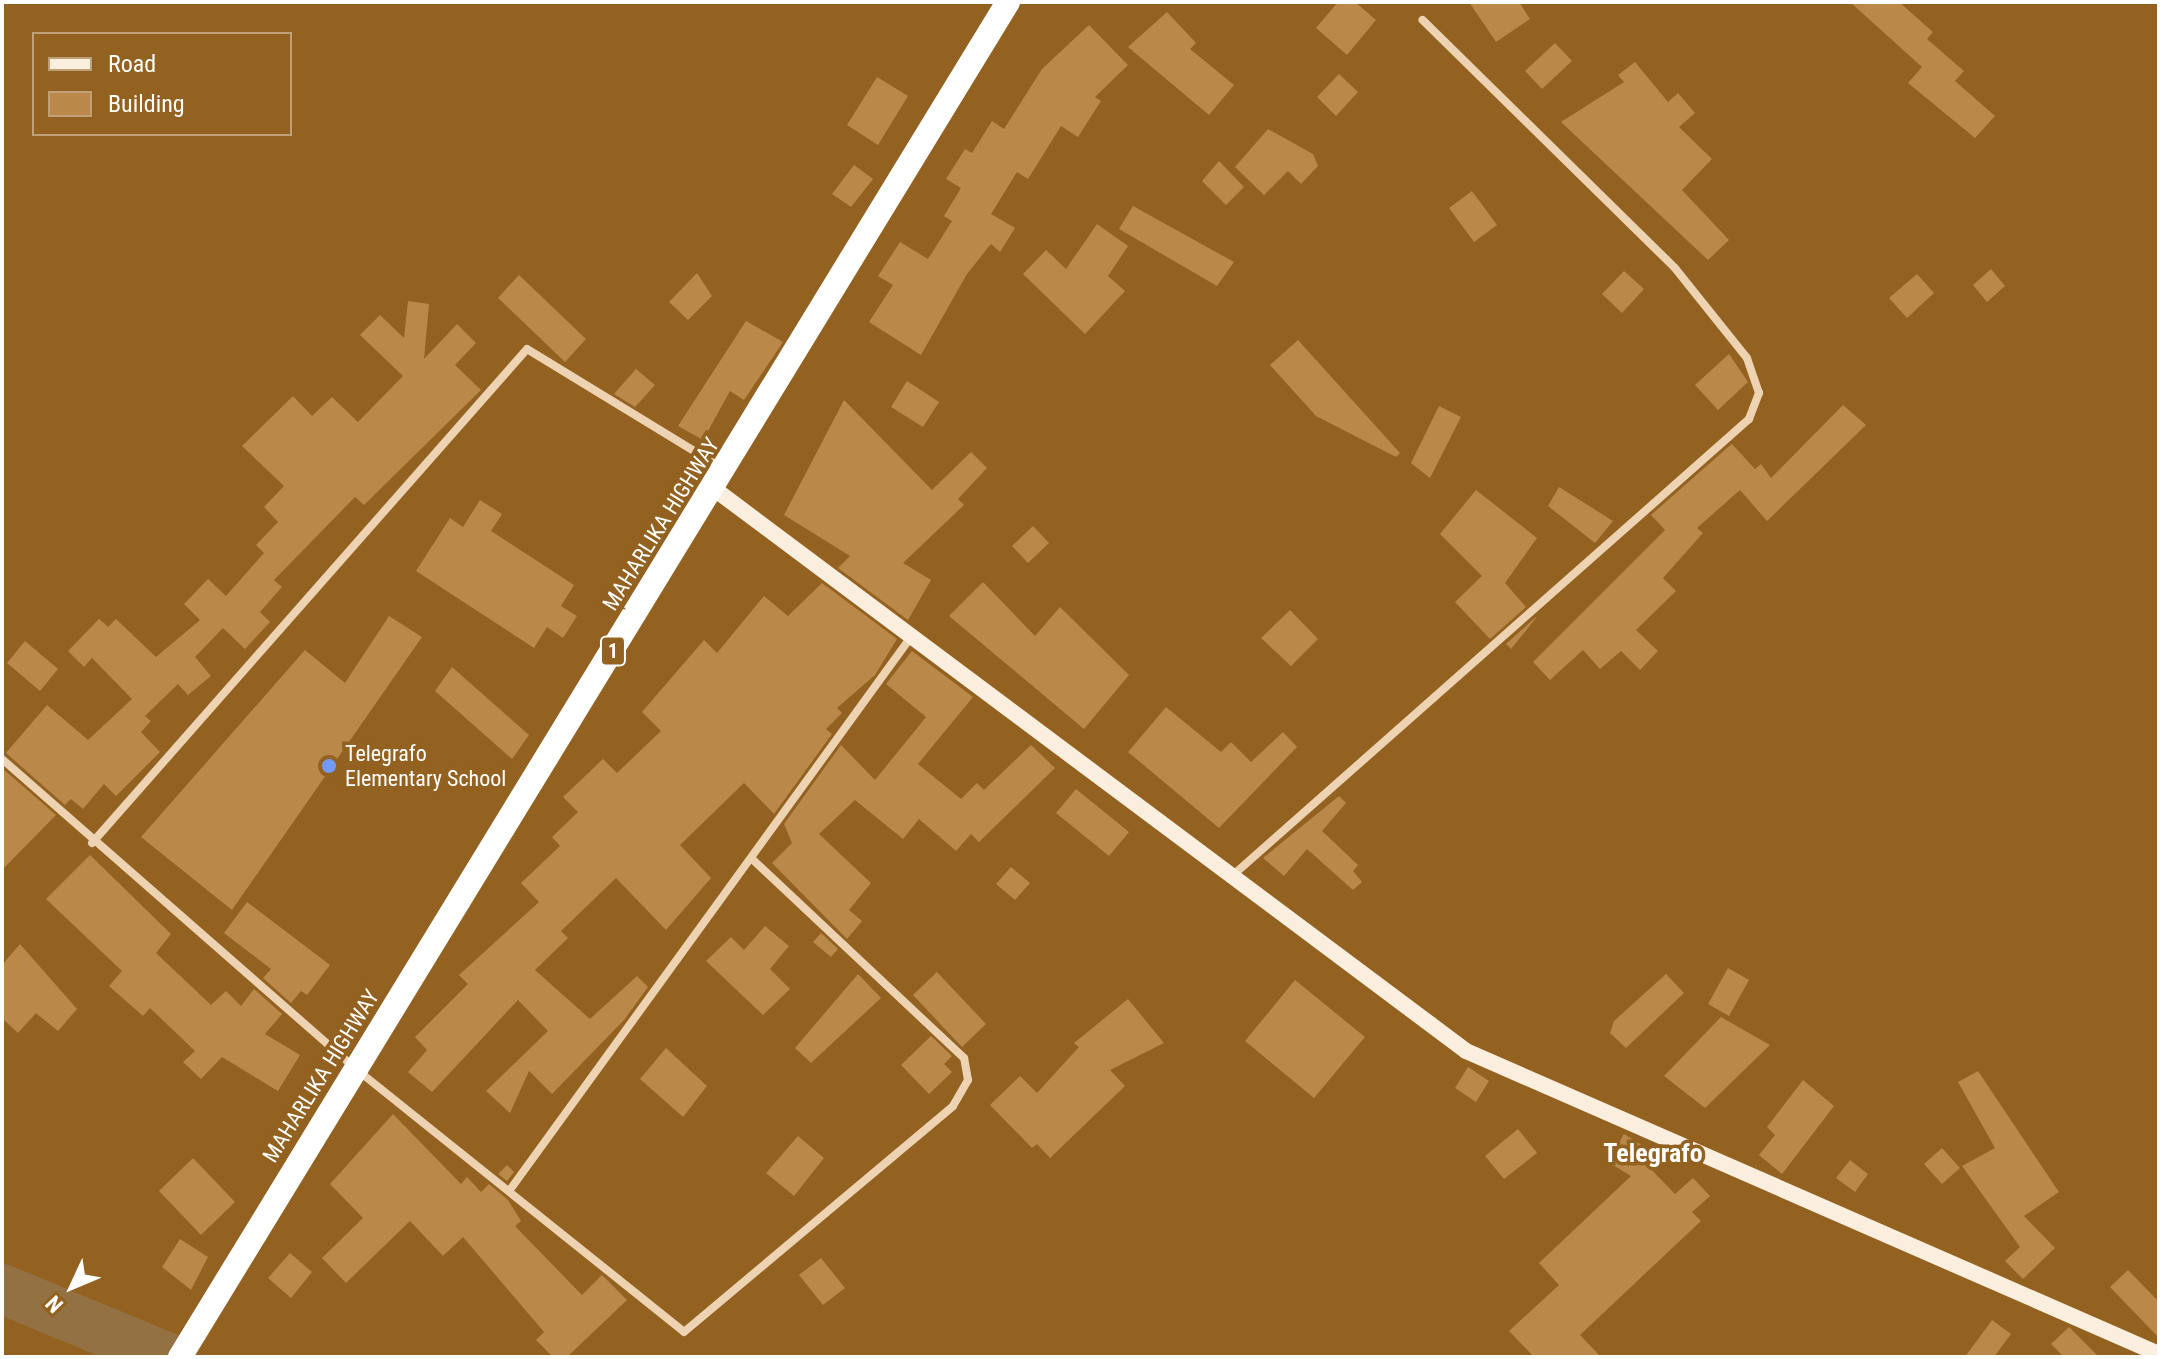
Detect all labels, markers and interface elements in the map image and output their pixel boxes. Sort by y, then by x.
legend [32,32,292,136]
text: Road [108,50,156,78]
text: Building [108,90,185,118]
street label: MAHARLIKA HIGHWAY [597,433,725,615]
road number: 1 [599,635,627,667]
place label: Telegrafo Elementary School [345,740,506,792]
marker: Telegrafo Elementary School [320,757,338,775]
street label: MAHARLIKA HIGHWAY [257,985,385,1167]
district label: Telegrafo [1603,1138,1703,1170]
north arrow [32,1247,112,1327]
text: N [41,1290,68,1318]

